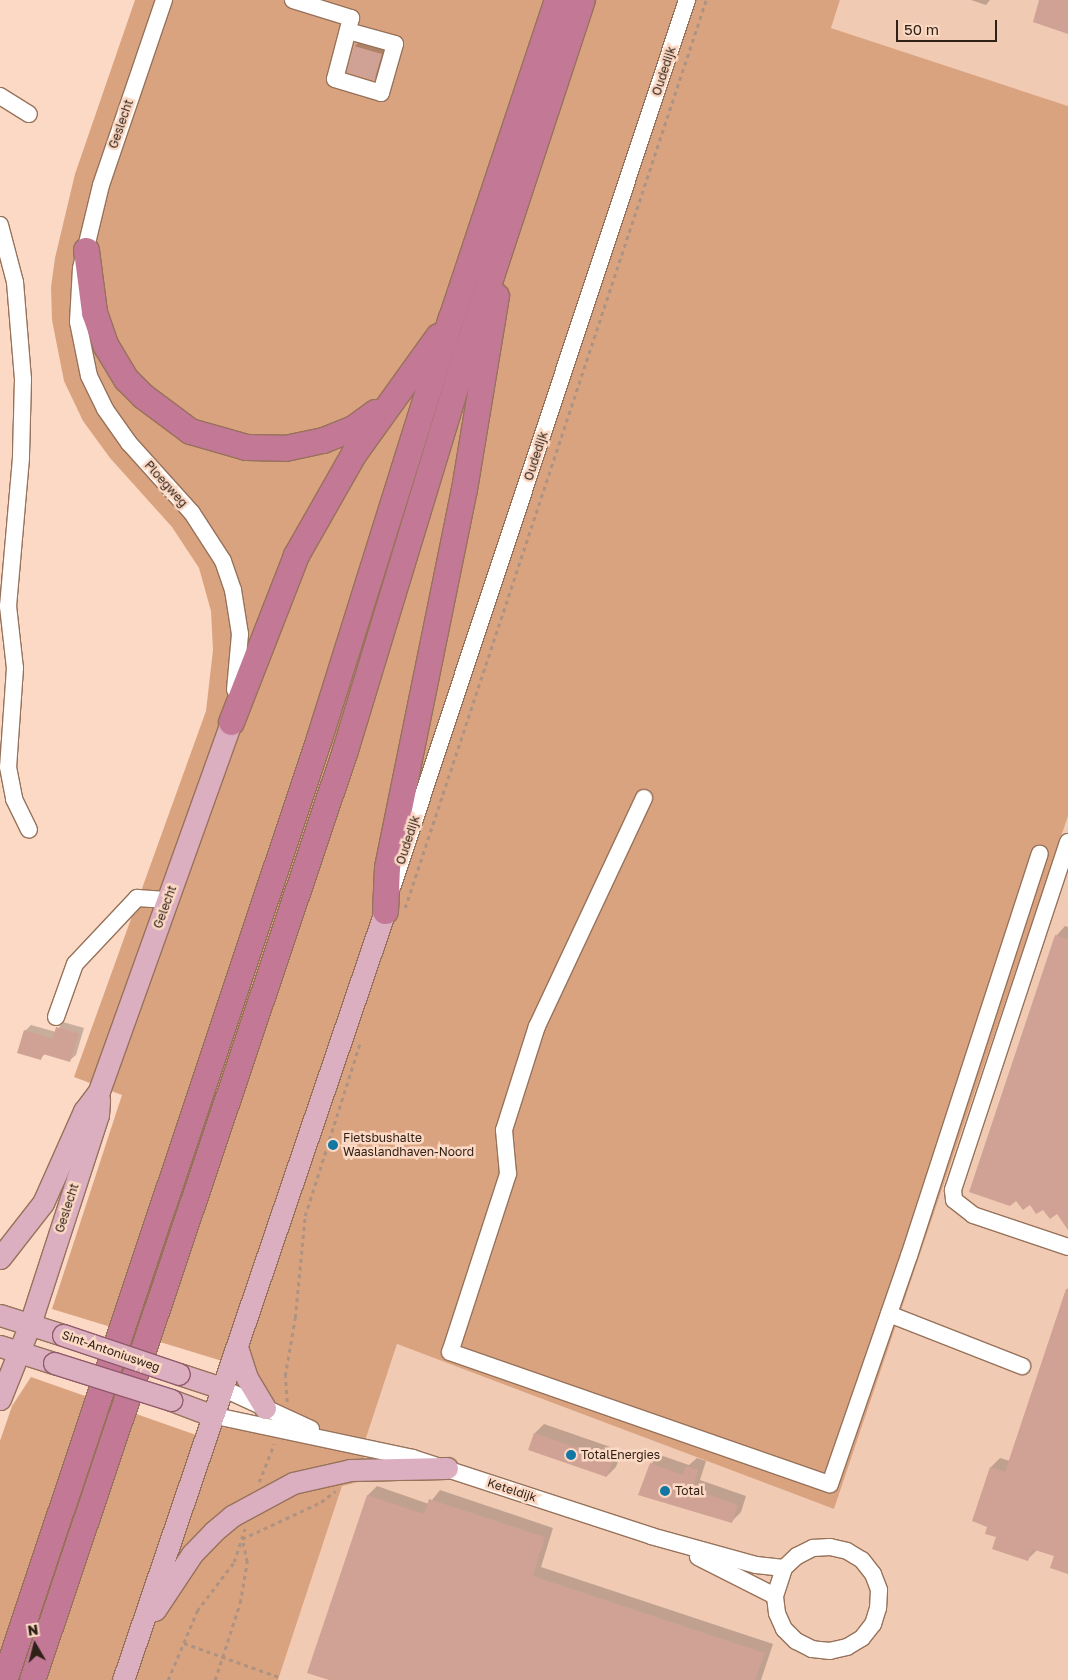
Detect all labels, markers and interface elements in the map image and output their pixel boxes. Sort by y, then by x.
scale bar [898,10,999,42]
text: 50 m [904,20,939,38]
street label: Oudedijk [649,44,679,98]
street label: Geslecht [106,98,136,150]
street label: Oudedijk [521,429,551,483]
street label: Ploegweg [142,458,190,510]
street label: Oudedijk [393,813,423,867]
street label: Gelecht [151,884,179,930]
place label: Fietsbushalte Waaslandhaven-Noord [343,1131,474,1159]
marker: Fietsbushalte Waaslandhaven-Noord [327,1139,339,1151]
street label: Geslecht [52,1181,82,1235]
street label: Sint-Antoniusweg [60,1327,162,1375]
place label: TotalEnergies [581,1448,660,1462]
marker: TotalEnergies [565,1449,577,1461]
street label: Keteldijk [485,1475,539,1505]
place label: Total [675,1484,704,1498]
marker: Total [659,1485,671,1497]
north arrow [10,1620,60,1670]
text: N [26,1620,39,1639]

